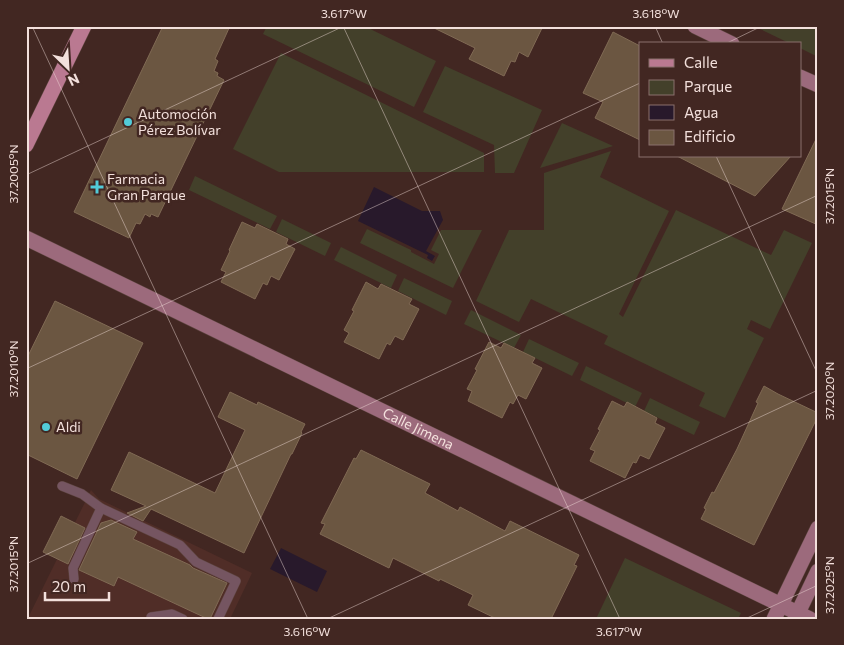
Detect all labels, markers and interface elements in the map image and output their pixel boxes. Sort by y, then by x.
text: 3.617°W [321,6,367,20]
text: 3.618°W [633,6,679,20]
north arrow [42,42,92,92]
legend [639,42,802,158]
text: Calle [684,53,718,71]
text: N [65,70,82,90]
text: Parque [684,77,732,95]
text: Agua [684,103,718,121]
place label: Automoción Pérez Bolívar [138,105,221,138]
marker: Automoción Pérez Bolívar [122,116,134,128]
text: Edificio [684,127,735,145]
text: 37.2005°N [6,144,20,204]
text: 37.2015°N [822,168,836,224]
place label: Farmacia Gran Parque [107,170,186,203]
marker: Farmacia Gran Parque [91,181,103,193]
text: 37.2010°N [6,340,20,398]
text: 37.2020°N [822,362,836,420]
street label: Calle Jimena [380,404,457,453]
place label: Aldi [56,418,81,435]
marker: Aldi [40,421,52,433]
text: 37.2015°N [6,536,20,592]
text: 37.2025°N [822,556,836,614]
scale bar [45,570,109,602]
text: 20 m [52,577,86,595]
text: 3.616°W [284,624,330,638]
text: 3.617°W [596,624,642,638]

